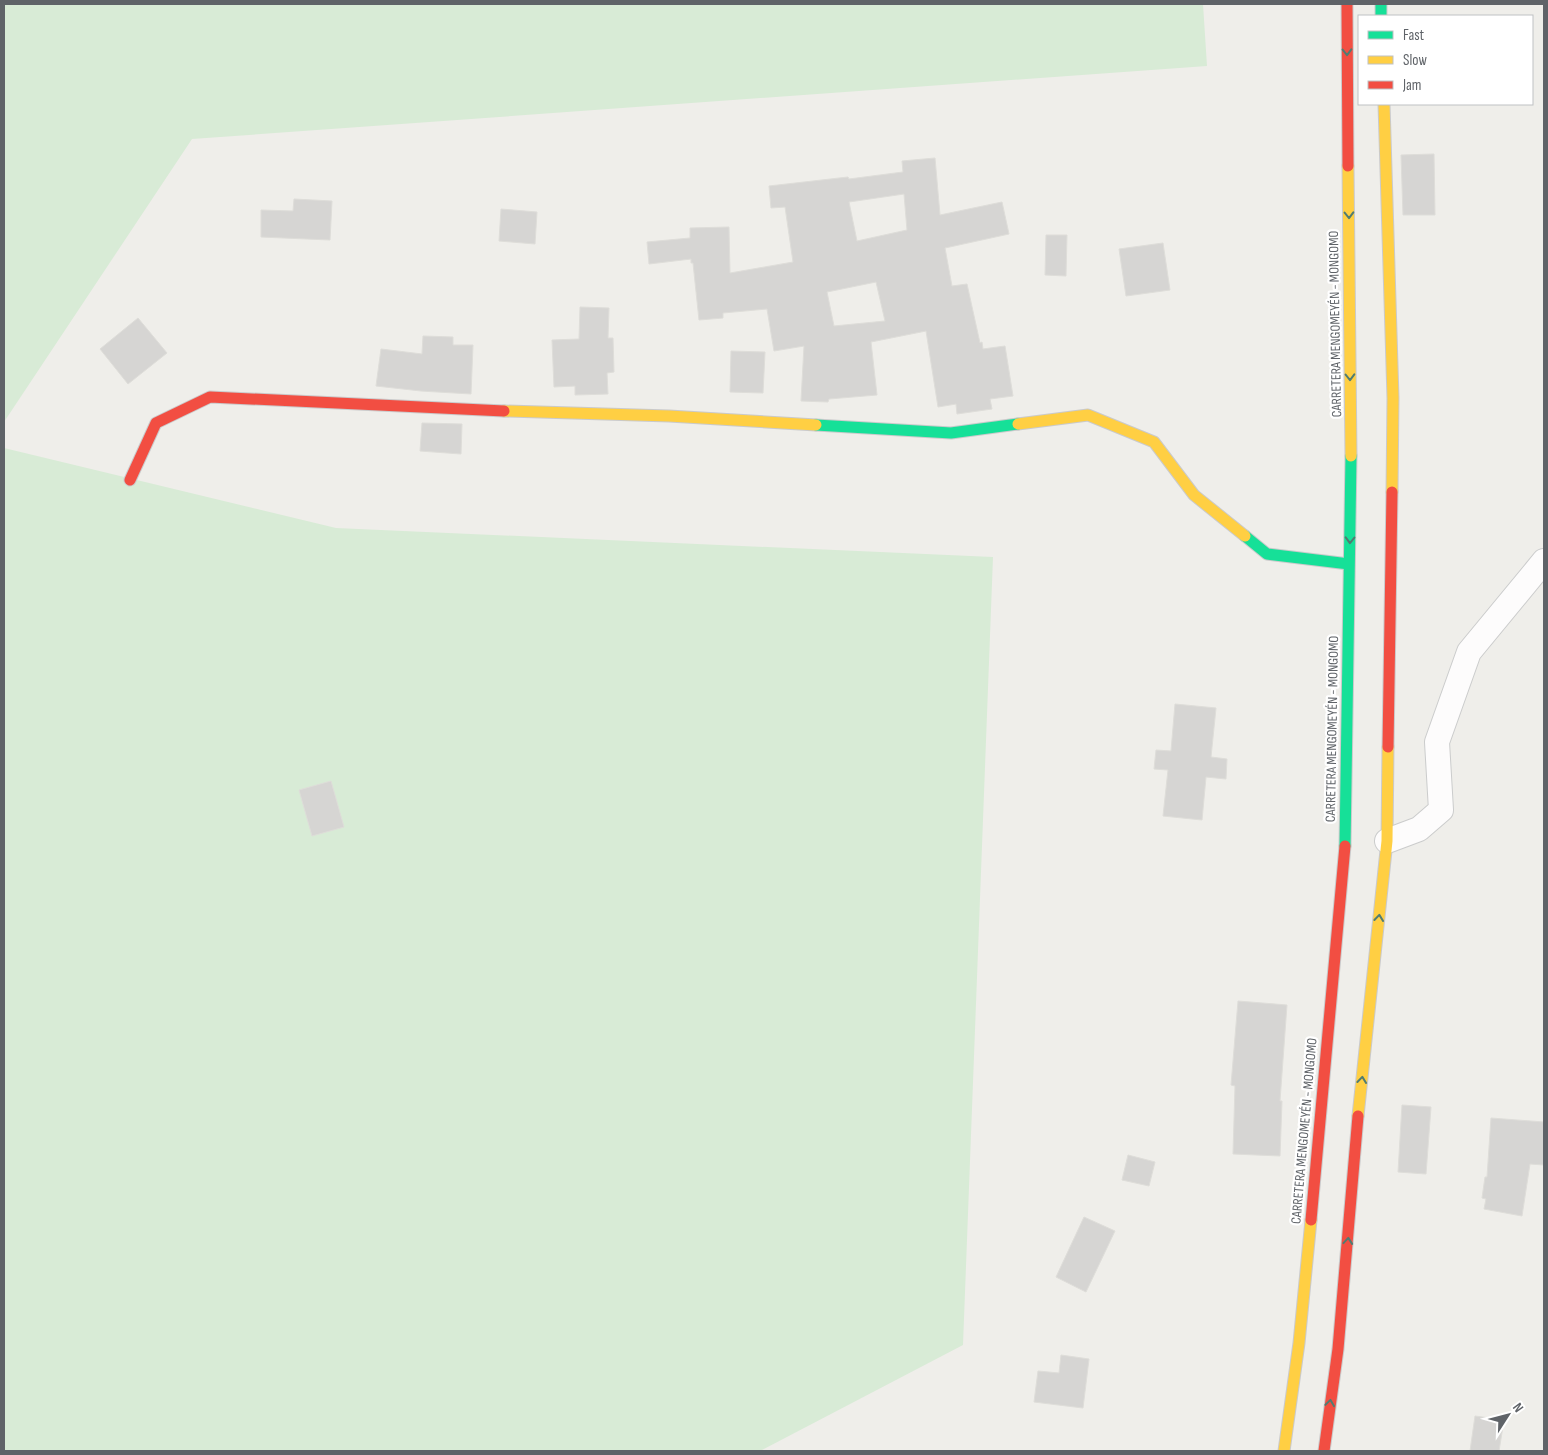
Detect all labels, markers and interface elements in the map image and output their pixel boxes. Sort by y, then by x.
legend [1358,15,1533,105]
text: Fast [1403,26,1425,45]
one-way arrow [1342,49,1352,57]
text: Slow [1403,51,1427,70]
text: Jam [1402,76,1421,95]
one-way arrow [1344,212,1354,219]
street label: CARRETERA MENGOMEYÉN - MONGOMO [1325,230,1345,417]
one-way arrow [1345,374,1355,382]
one-way arrow [1344,536,1355,544]
street label: CARRETERA MENGOMEYÉN - MONGOMO [1322,635,1342,822]
one-way arrow [1373,914,1384,922]
street label: CARRETERA MENGOMEYÉN - MONGOMO [1287,1037,1321,1225]
one-way arrow [1356,1075,1367,1083]
one-way arrow [1342,1237,1353,1245]
north arrow [1483,1390,1533,1440]
one-way arrow [1325,1399,1335,1407]
text: N [1509,1400,1527,1416]

